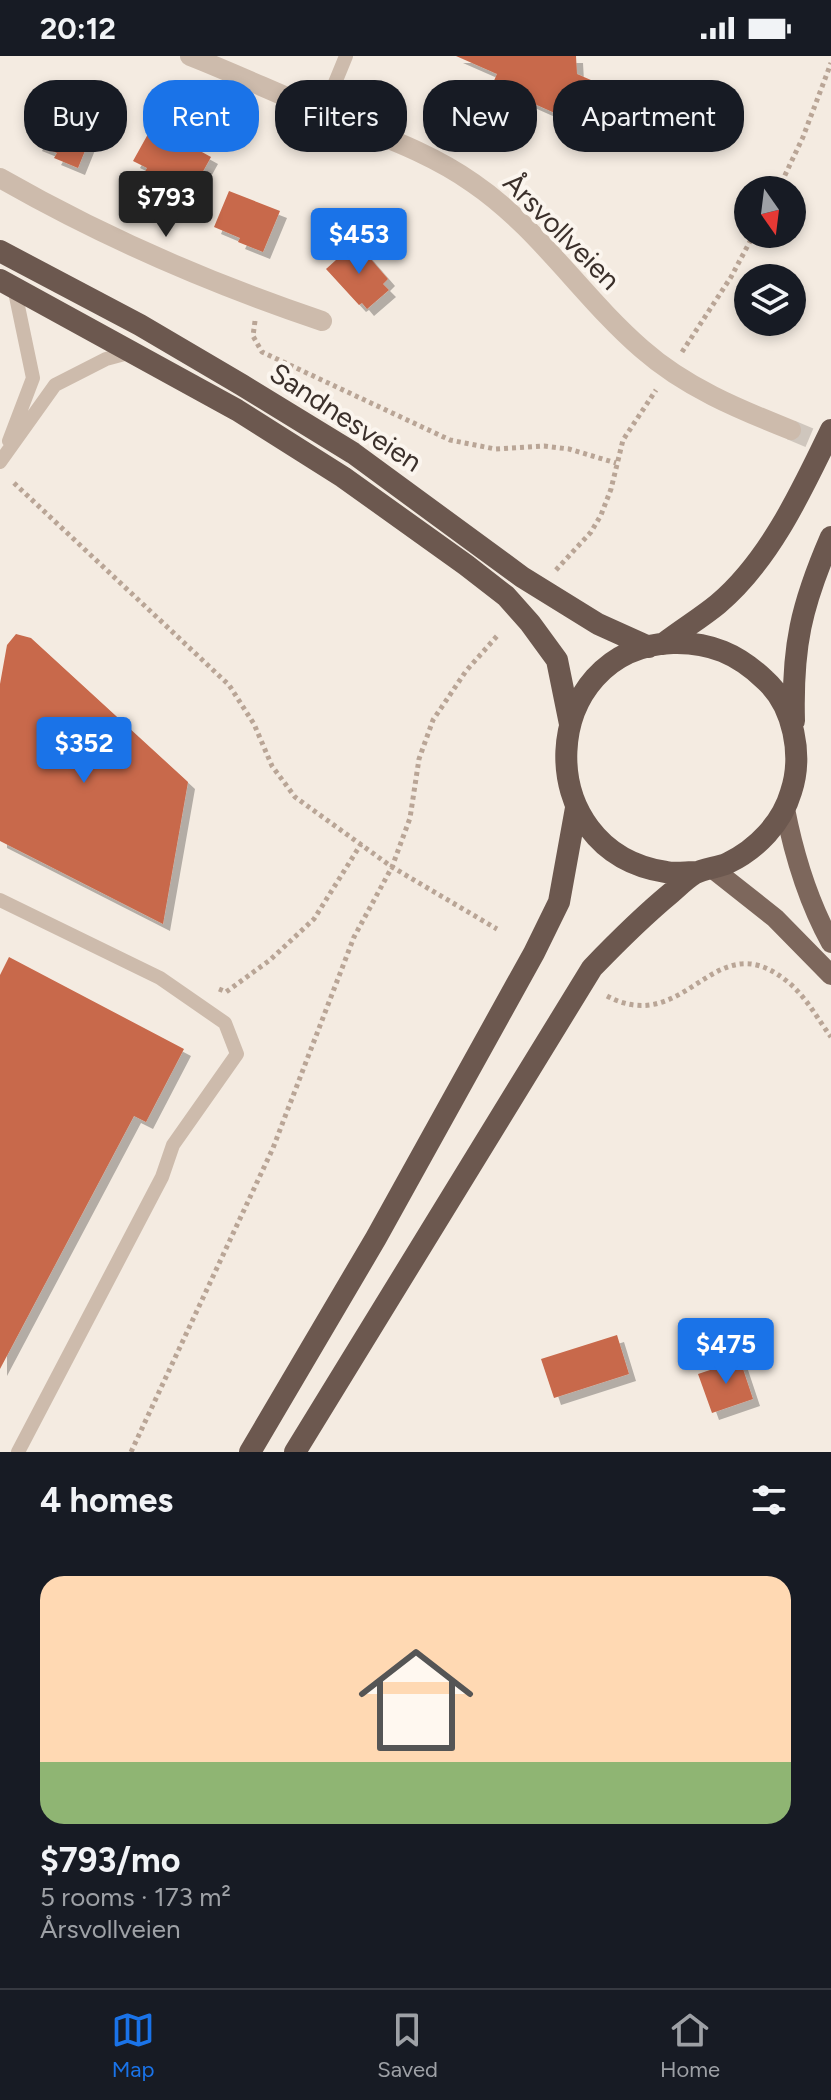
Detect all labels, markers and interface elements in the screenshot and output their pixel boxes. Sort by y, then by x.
text: 20:12 [40,10,116,47]
chip: Buy [24,80,127,152]
chip: Rent [143,80,259,152]
chip: Filters [275,80,407,152]
chip: New [423,80,537,152]
chip: Apartment [553,80,744,152]
street label: Årsvollveien [497,166,627,296]
pin: $793 [119,171,213,239]
north arrow [734,176,806,248]
map controls [734,176,806,336]
text: $793 [137,181,195,213]
pin: $453 [312,208,406,276]
text: $453 [329,218,389,250]
button: layers [734,264,806,336]
street label: Sandnesveien [264,355,428,479]
pin: $352 [37,717,131,785]
text: $352 [54,727,114,759]
pin: $475 [679,1318,773,1386]
text: $475 [696,1328,756,1360]
icon: filters [747,1478,791,1522]
text: 4 homes [40,1480,173,1521]
icon: home [344,1628,488,1772]
text: $793/mo [40,1840,180,1881]
text: 5 rooms · 173 m² [40,1881,231,1913]
text: Årsvollveien [40,1913,180,1945]
tab: Map [111,2008,155,2083]
tab: Saved [377,2008,438,2083]
tab: Home [660,2008,720,2083]

